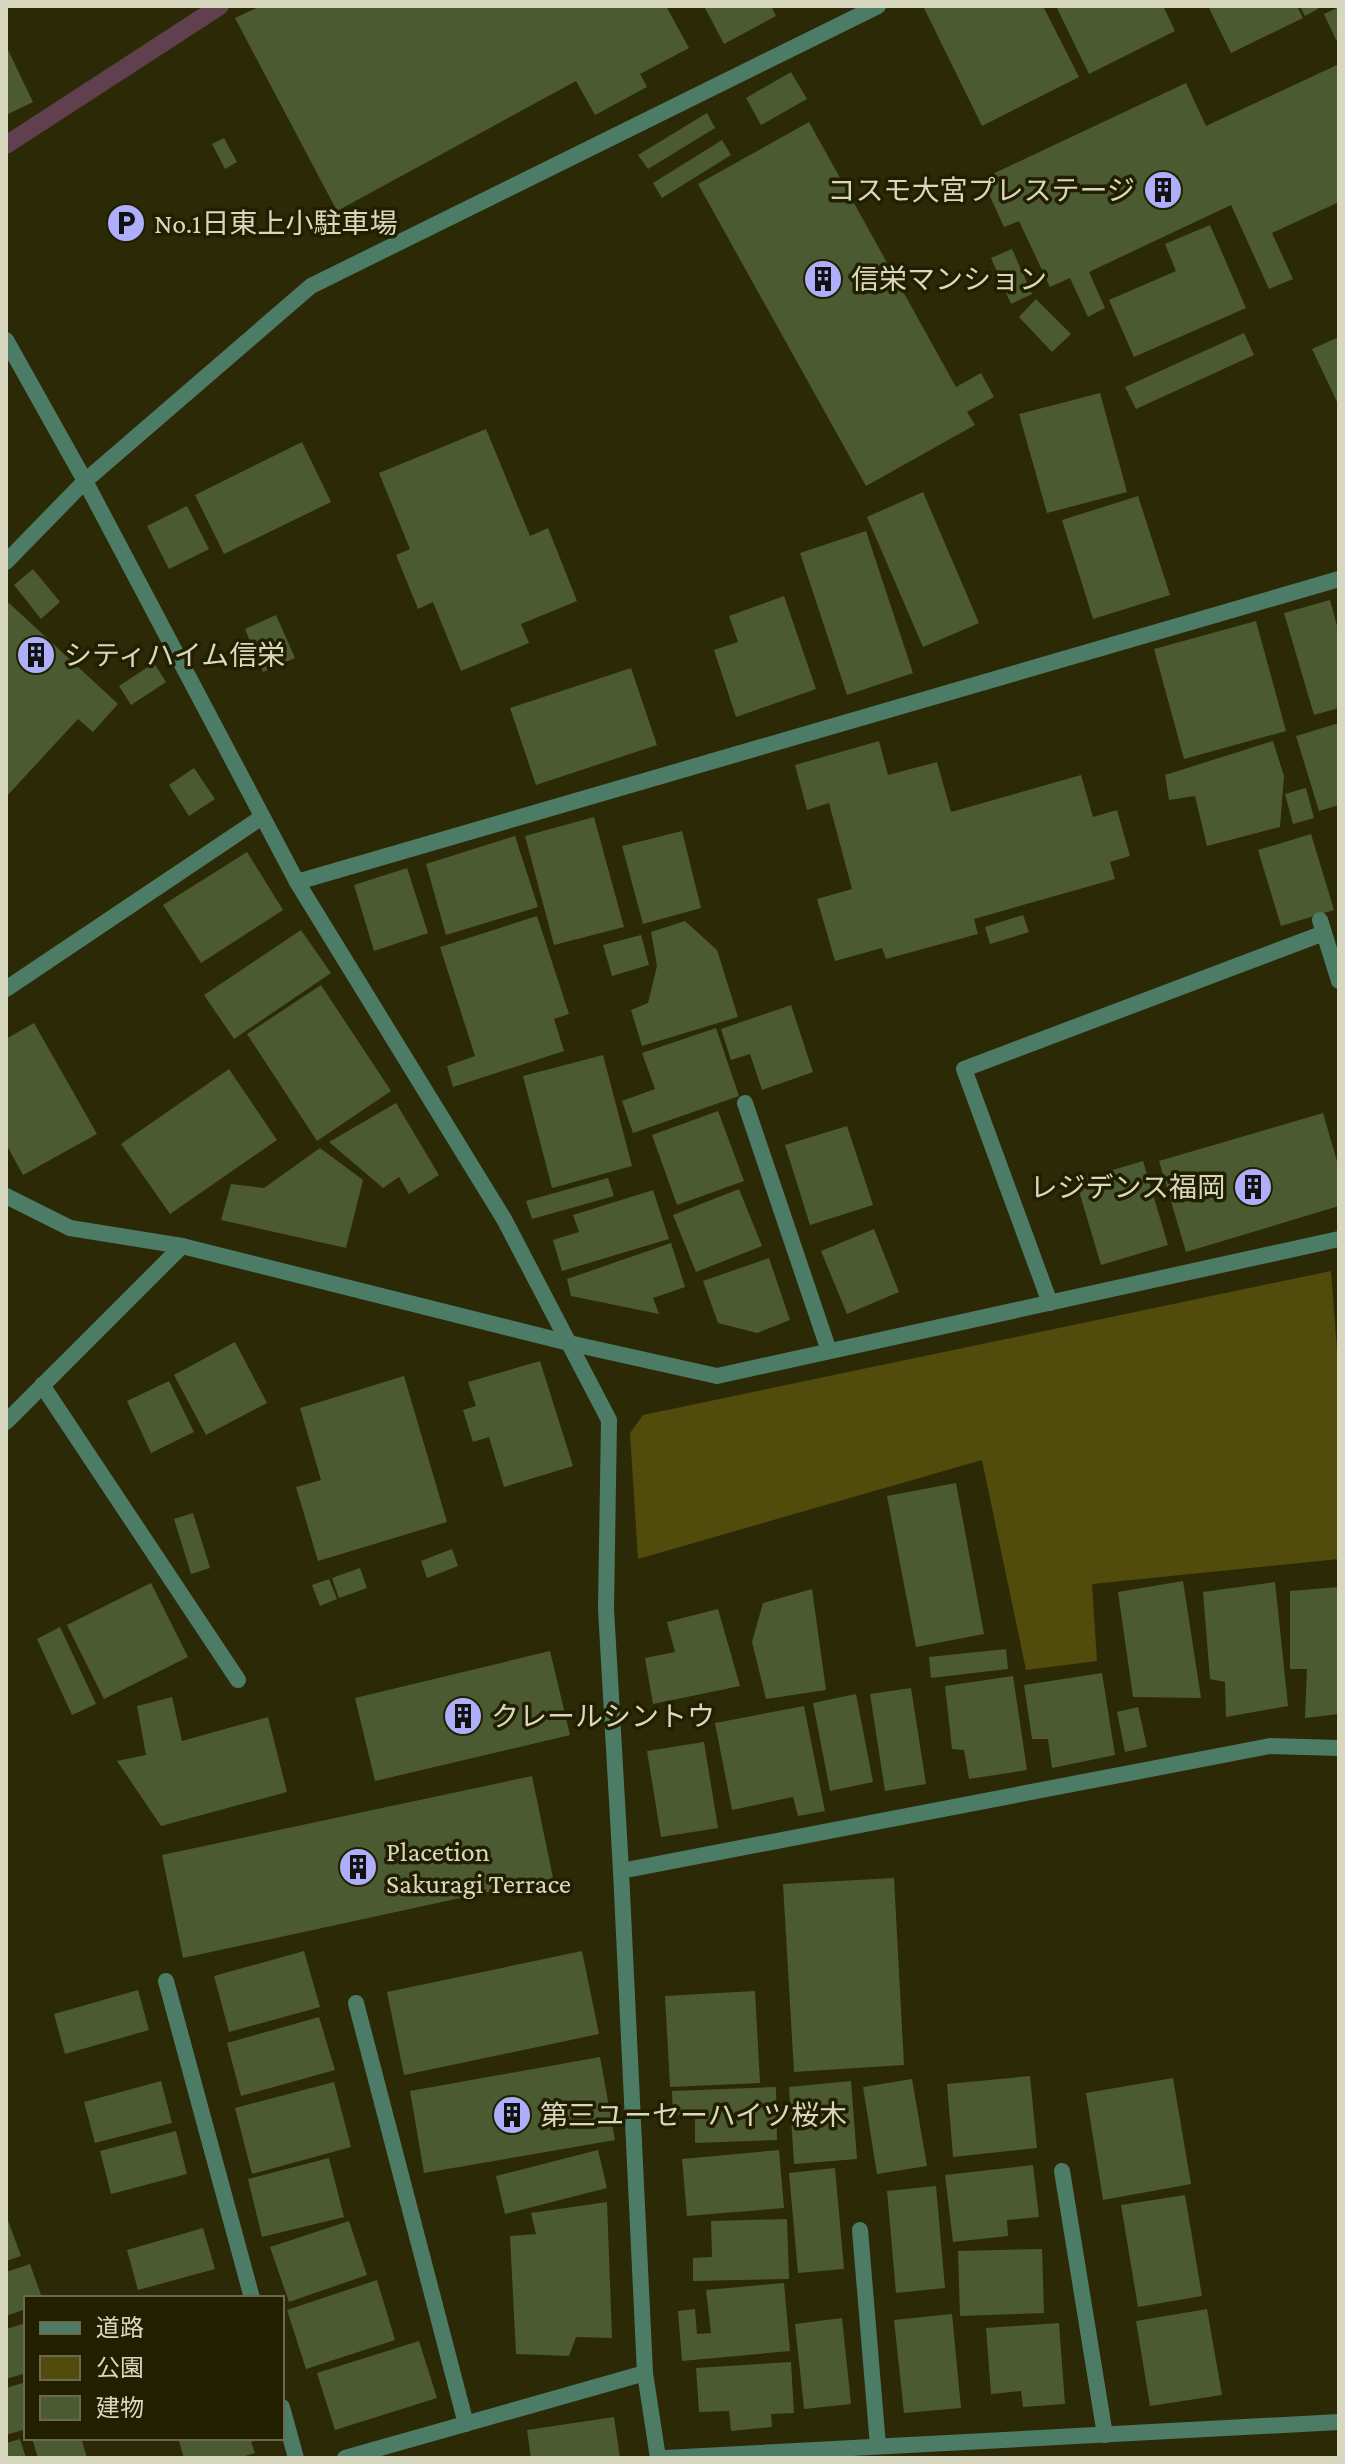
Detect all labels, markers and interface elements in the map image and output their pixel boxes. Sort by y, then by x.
building icon: コスモ大宮プレステージ [1142,169,1184,211]
place label: コスモ大宮プレステージ [828,175,1135,206]
parking icon: No.1日東上小駐車場 [105,202,147,244]
place label: No.1日東上小駐車場 [154,208,397,239]
building icon: 信栄マンション [802,258,844,300]
place label: 信栄マンション [851,264,1047,295]
building icon: シティハイム信栄 [15,634,57,676]
place label: シティハイム信栄 [64,640,285,671]
building icon: レジデンス福岡 [1232,1166,1274,1208]
place label: レジデンス福岡 [1030,1172,1225,1203]
building icon: クレールシントウ [442,1695,484,1737]
place label: クレールシントウ [491,1701,715,1732]
place label: Placetion Sakuragi Terrace [386,1836,571,1899]
building icon: Placetion Sakuragi Terrace [337,1846,379,1888]
building icon: 第三ユーセーハイツ桜木 [491,2094,533,2136]
place label: 第三ユーセーハイツ桜木 [540,2100,847,2131]
legend [24,2296,284,2440]
text: 道路 [96,2314,144,2341]
text: 公園 [96,2354,144,2381]
text: 建物 [96,2394,144,2421]

